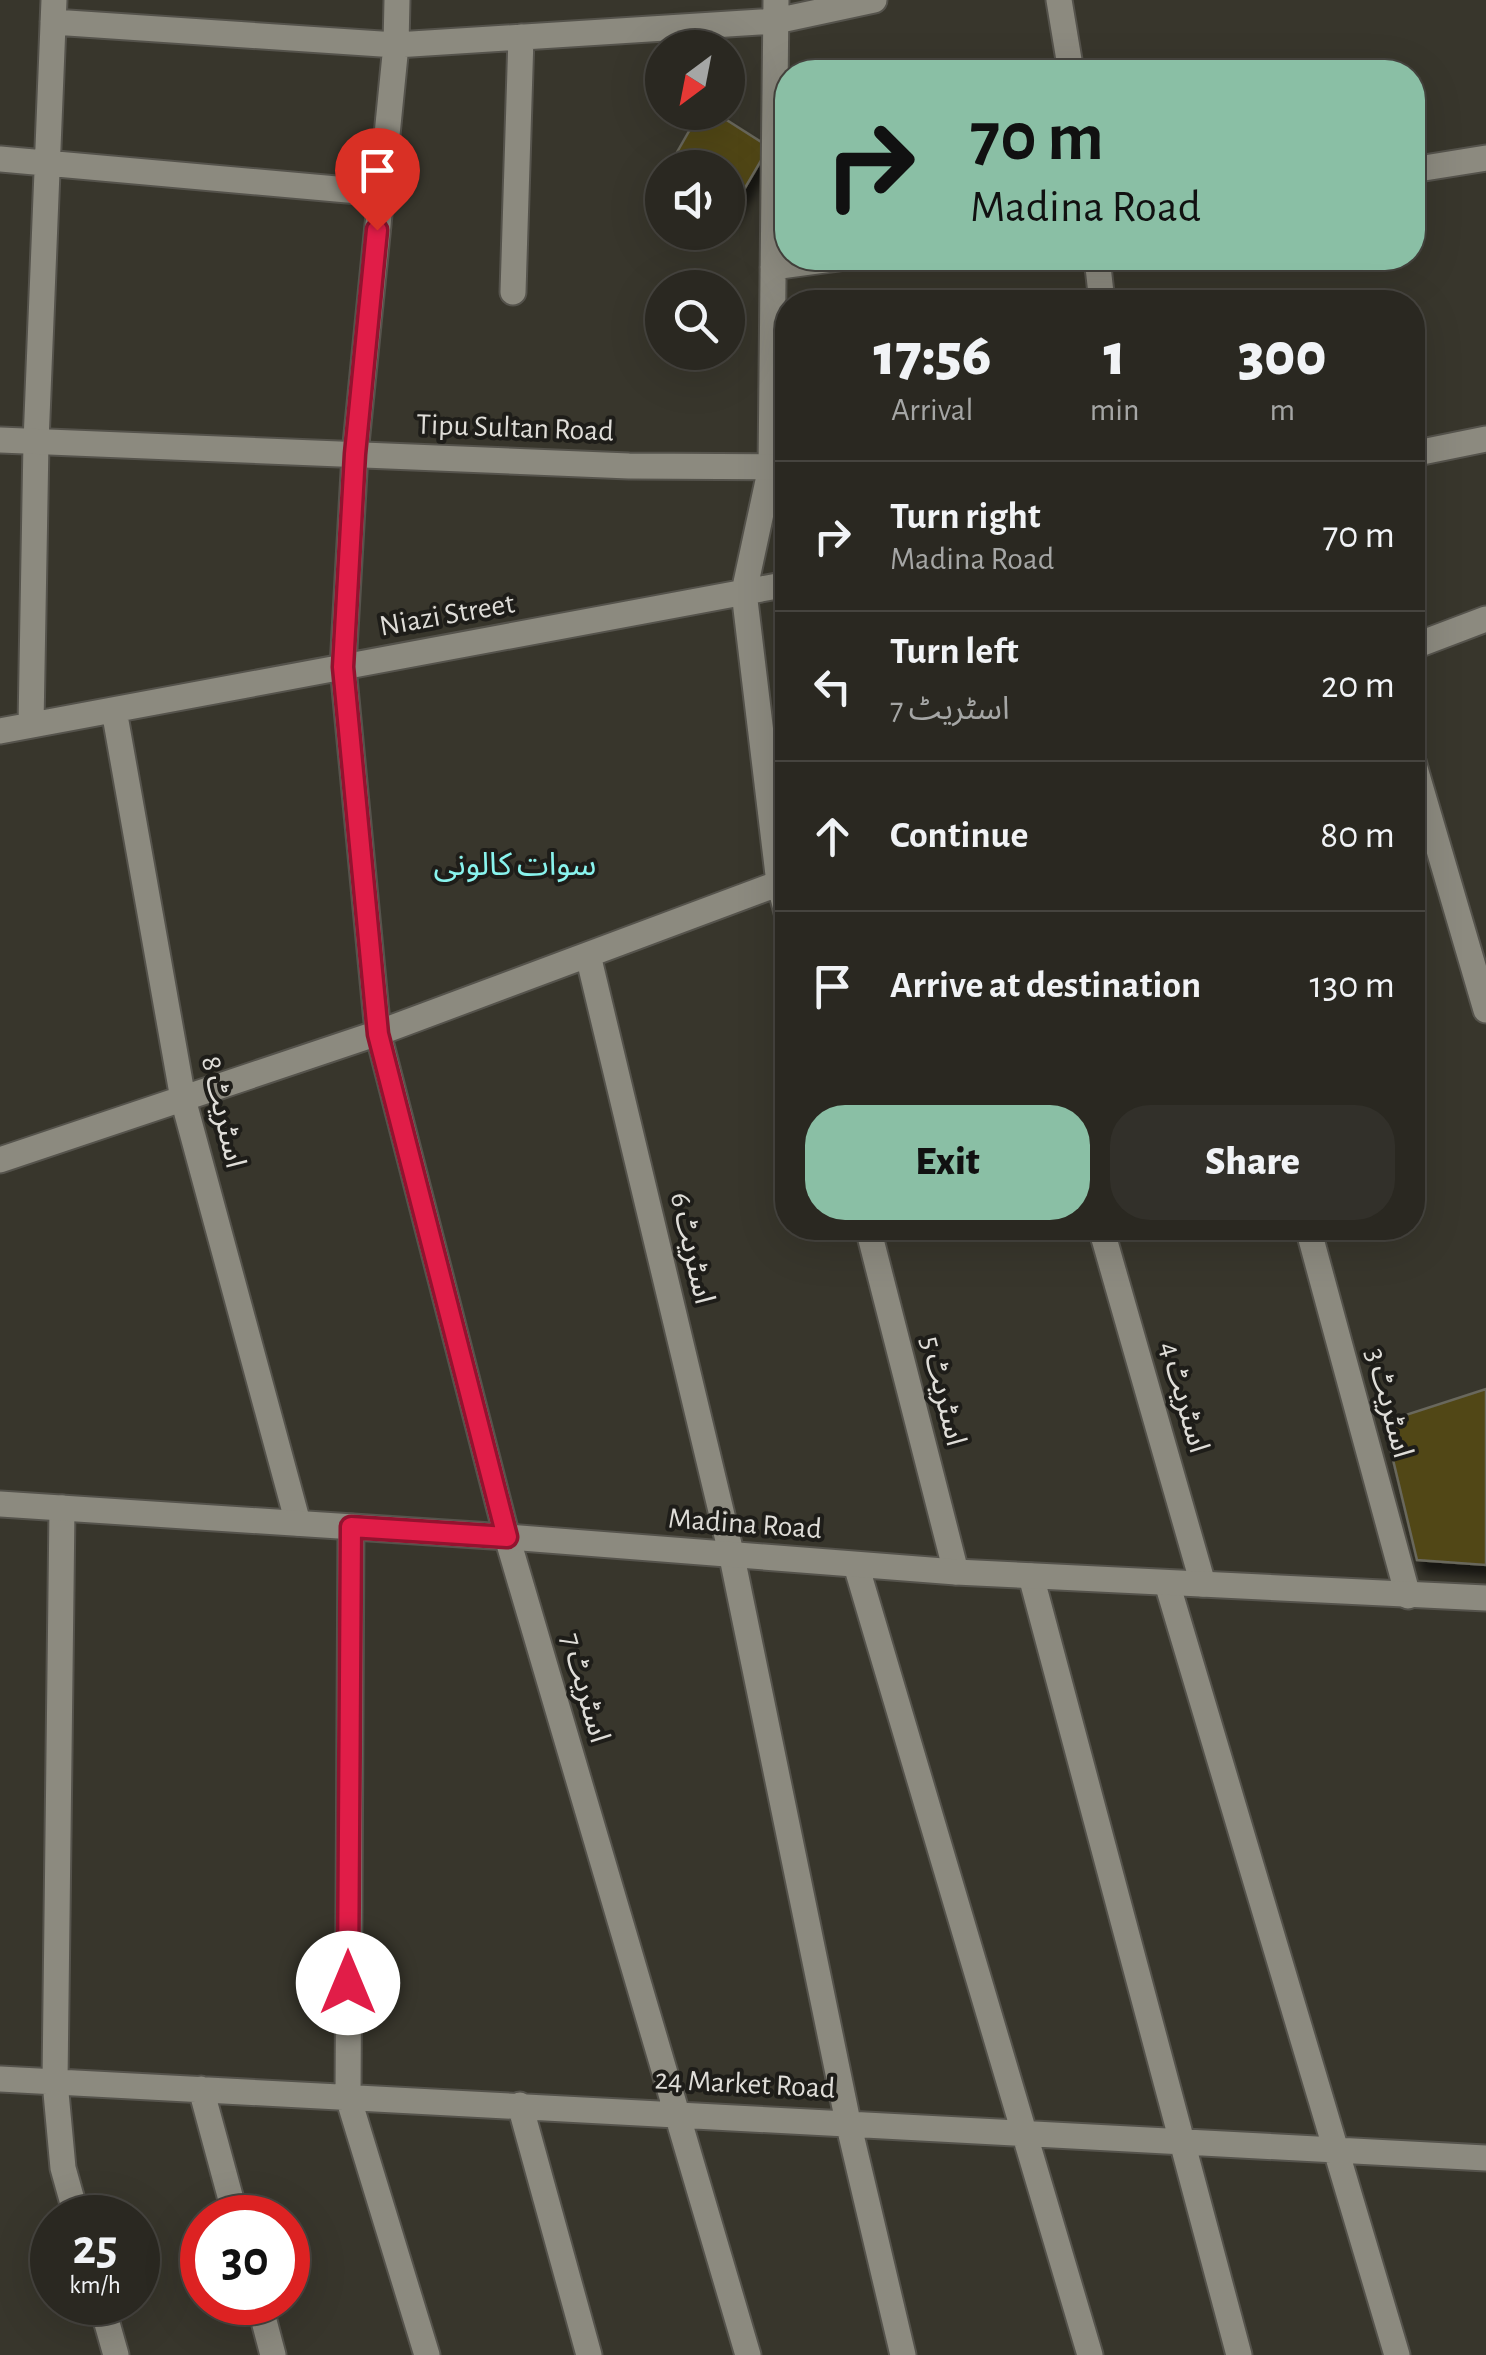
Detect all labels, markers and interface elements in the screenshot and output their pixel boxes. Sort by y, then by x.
north arrow [645,30,745,130]
map controls [645,30,745,370]
icon: right [805,100,935,230]
text: 70 m [970,103,1104,173]
pin [335,128,420,231]
icon: arrive [350,143,405,198]
button: sound [645,150,745,250]
text: Madina Road [970,185,1201,230]
button: search [645,270,745,370]
text: 17:56 [873,326,991,386]
text: 1 [1104,326,1126,386]
text: 300 [1238,326,1327,386]
text: Arrival [891,394,973,426]
text: min [1090,394,1140,426]
text: m [1269,394,1295,426]
street label: Tipu Sultan Road [416,410,614,446]
text: Turn right [890,498,1040,536]
icon: right [805,509,860,564]
text: 70 m [1322,517,1395,555]
text: Madina Road [890,543,1054,575]
street label: Niazi Street [377,588,517,642]
text: Turn left [890,633,1018,671]
icon: left [805,659,860,714]
text: 20 m [1321,667,1395,705]
text: اسٹریٹ 7 [890,693,1010,725]
icon: ahead [805,809,860,864]
text: Continue [890,817,1028,855]
text: 80 m [1320,817,1395,855]
district label: سوات کالونی [434,849,596,883]
icon: arrive [805,959,860,1014]
text: Arrive at destination [890,967,1201,1005]
text: 130 m [1310,967,1395,1005]
street label: اسٹریٹ 8 [195,1053,250,1171]
button: Exit [805,1105,1090,1220]
button: Share [1110,1105,1395,1220]
street label: اسٹریٹ 6 [664,1189,719,1307]
street label: اسٹریٹ 5 [914,1333,971,1449]
street label: اسٹریٹ 4 [1153,1338,1214,1456]
street label: اسٹریٹ 3 [1359,1345,1418,1461]
street label: Madina Road [667,1504,823,1544]
street label: اسٹریٹ 7 [554,1630,615,1746]
position arrow [296,1931,400,2035]
street label: 24 Market Road [654,2064,836,2104]
speed limit sign: 30 [180,2195,310,2325]
text: 25 [72,2223,118,2273]
text: km/h [69,2273,121,2298]

